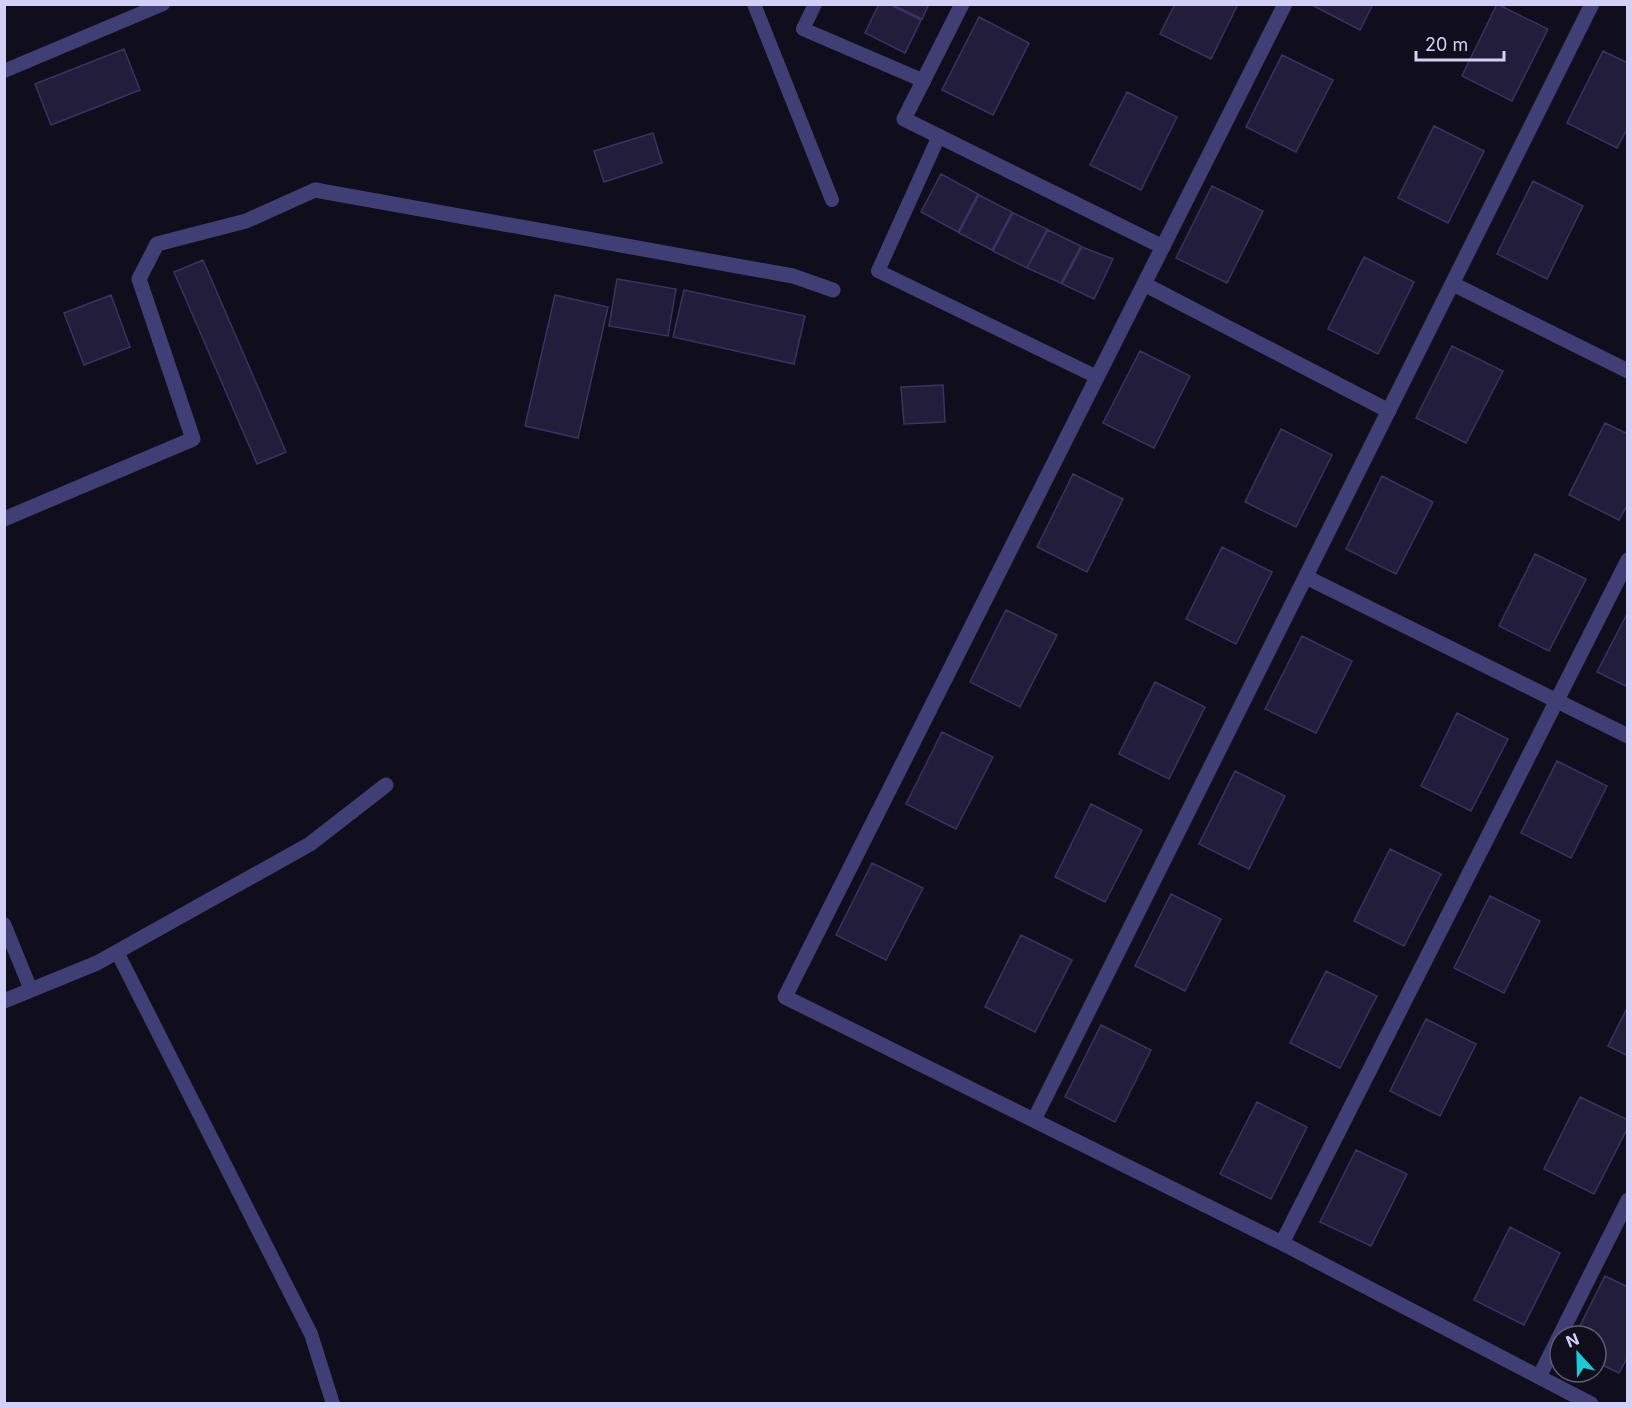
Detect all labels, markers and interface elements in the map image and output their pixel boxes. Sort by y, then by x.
scale bar [1416,24,1504,62]
text: 20 m [1425,34,1468,55]
north arrow [1548,1324,1608,1384]
text: N [1563,1329,1582,1352]

